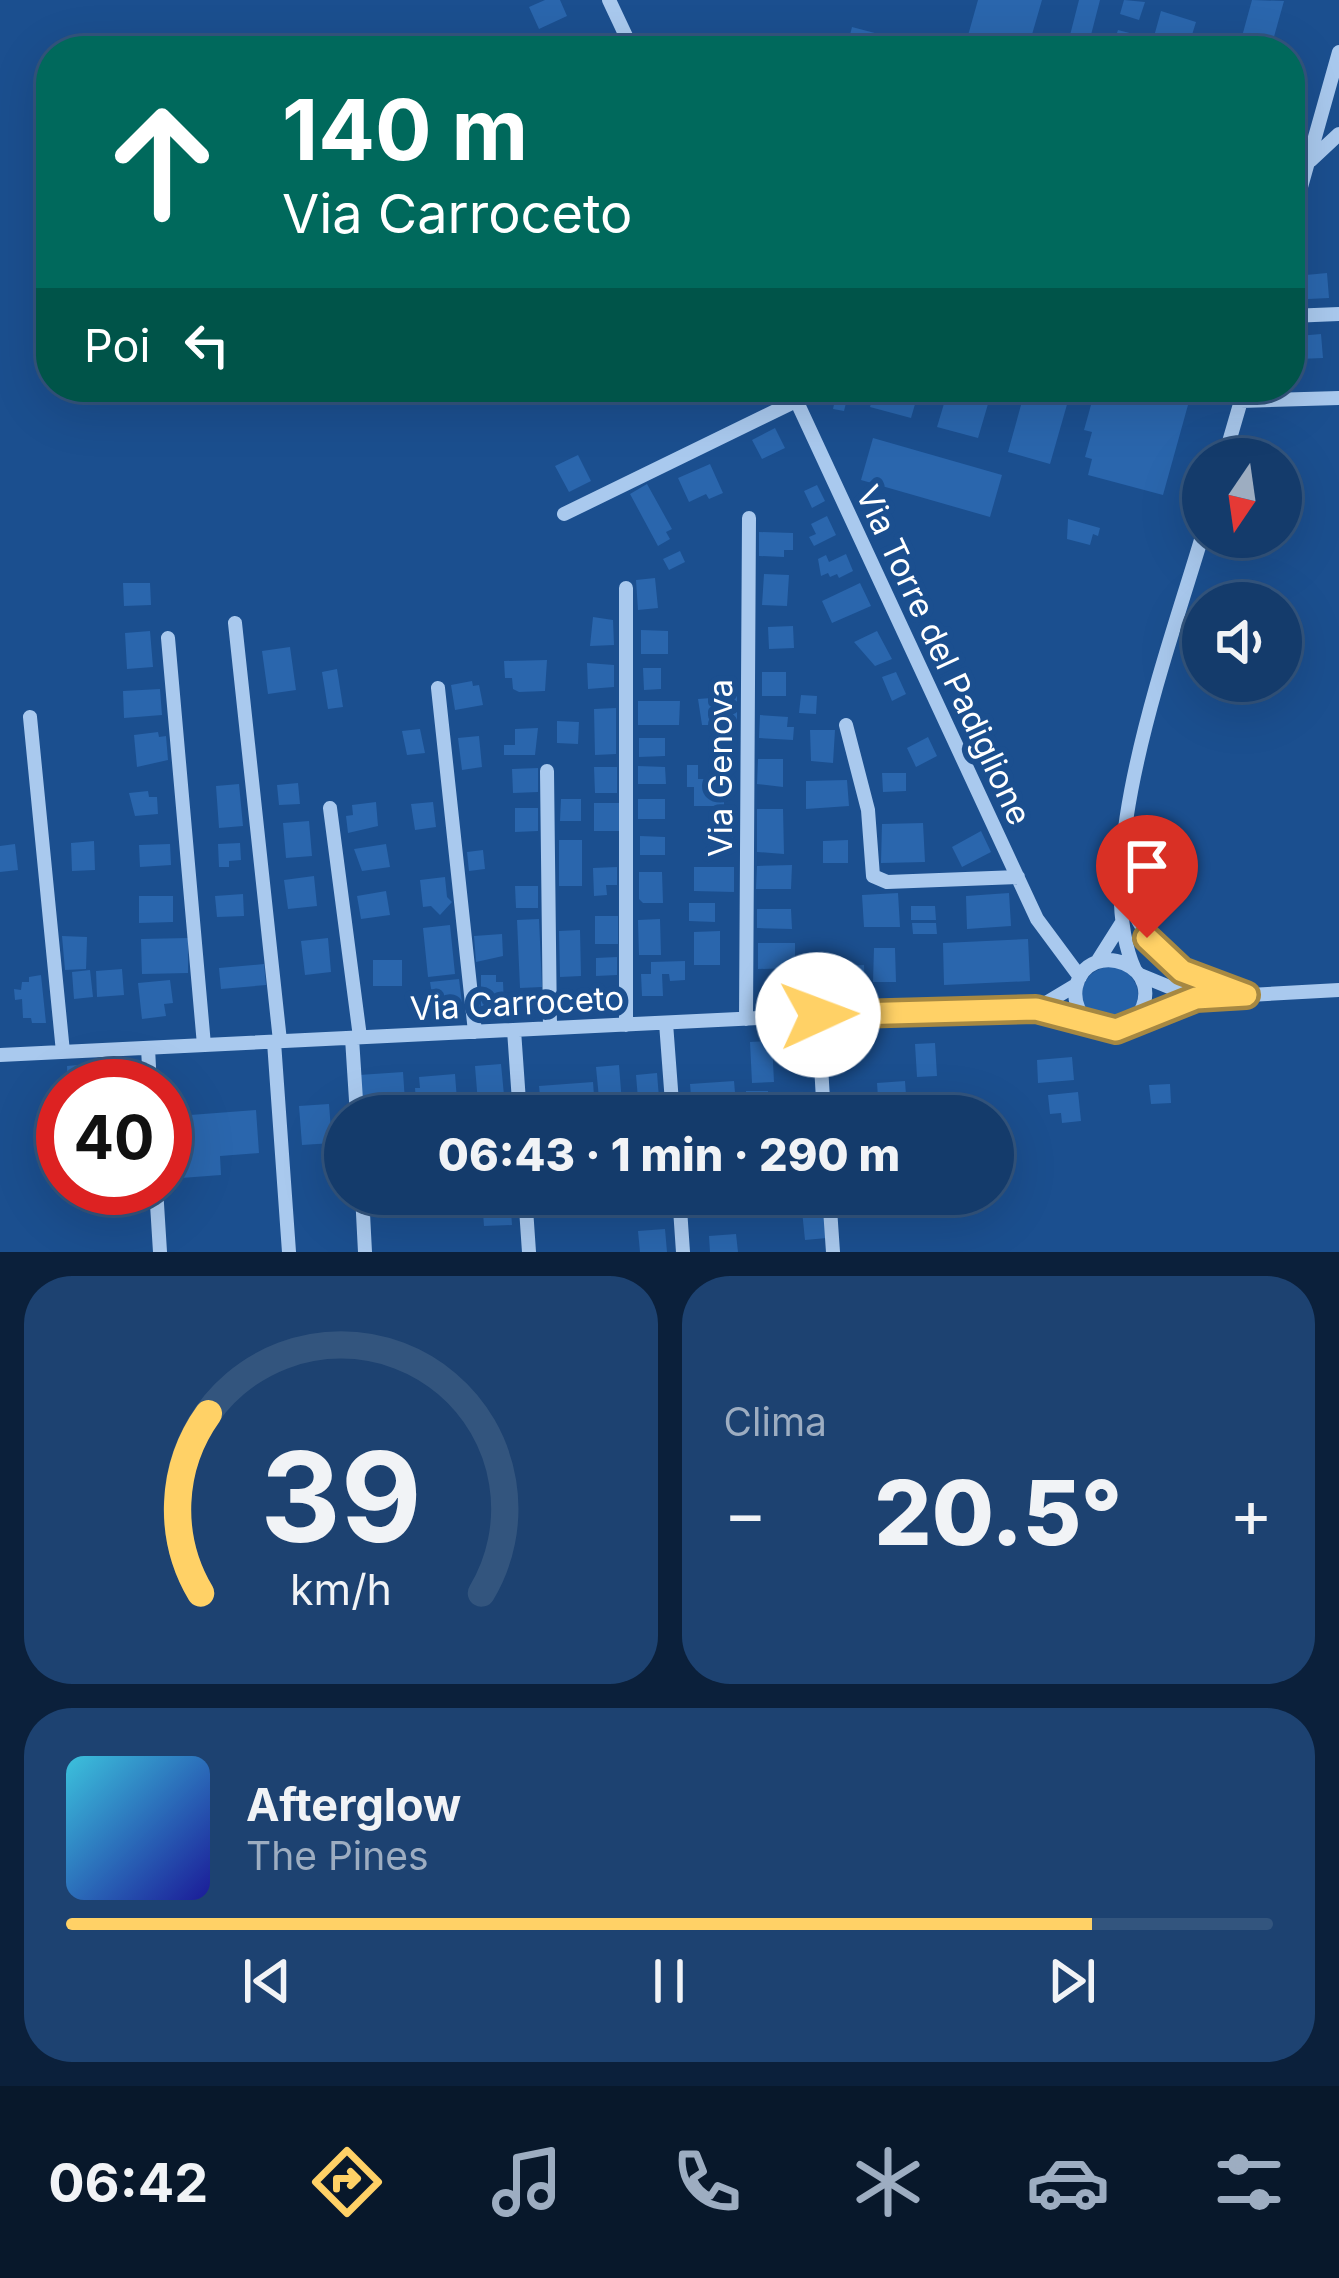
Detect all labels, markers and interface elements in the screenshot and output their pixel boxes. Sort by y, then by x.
text: 140 m [282,79,528,180]
icon: ahead [84,84,240,240]
text: Via Carroceto [282,181,632,246]
icon: left [174,312,240,378]
text: Poi [84,318,150,373]
north arrow [1182,438,1302,558]
map controls [1182,438,1302,702]
street label: Via Torre del Padiglione [848,479,1040,831]
button: sound [1182,582,1302,702]
street label: Via Genova [700,679,740,857]
pin [1096,815,1198,938]
icon: arrive [1114,833,1180,899]
position arrow [755,952,881,1078]
street label: Via Carroceto [409,977,625,1029]
speed limit sign: 40 [36,1059,192,1215]
text: 06:43 · 1 min · 290 m [438,1127,900,1182]
text: Clima [724,1398,827,1445]
text: 39 [260,1421,422,1572]
text: 20.5° [874,1458,1122,1567]
text: − [724,1473,767,1553]
text: + [1229,1473,1273,1553]
text: km/h [290,1563,392,1615]
text: Afterglow [246,1777,461,1832]
text: The Pines [246,1832,429,1879]
icon: previous [234,1948,300,2014]
icon: pause [636,1948,702,2014]
icon: next [1039,1948,1105,2014]
icon: directions [305,2140,389,2224]
icon: music [485,2140,569,2224]
icon: phone [665,2140,749,2224]
icon: climate [846,2140,930,2224]
icon: car [1026,2140,1110,2224]
icon: filters [1207,2140,1291,2224]
text: 06:42 [48,2150,208,2215]

